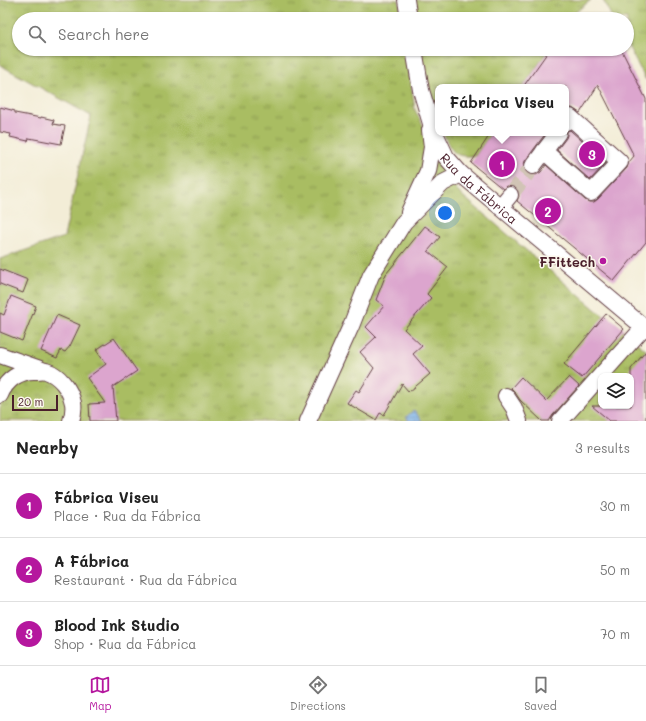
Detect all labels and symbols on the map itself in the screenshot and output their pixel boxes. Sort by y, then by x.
pin: 3 [579,139,605,169]
street label: Rua da Fábrica [437,149,522,227]
pin: 1 [489,149,515,179]
pin: 2 [535,196,561,226]
your location [435,203,455,223]
place label: FFittech [539,253,595,270]
marker: FFittech [598,256,608,266]
scale bar [12,393,58,412]

